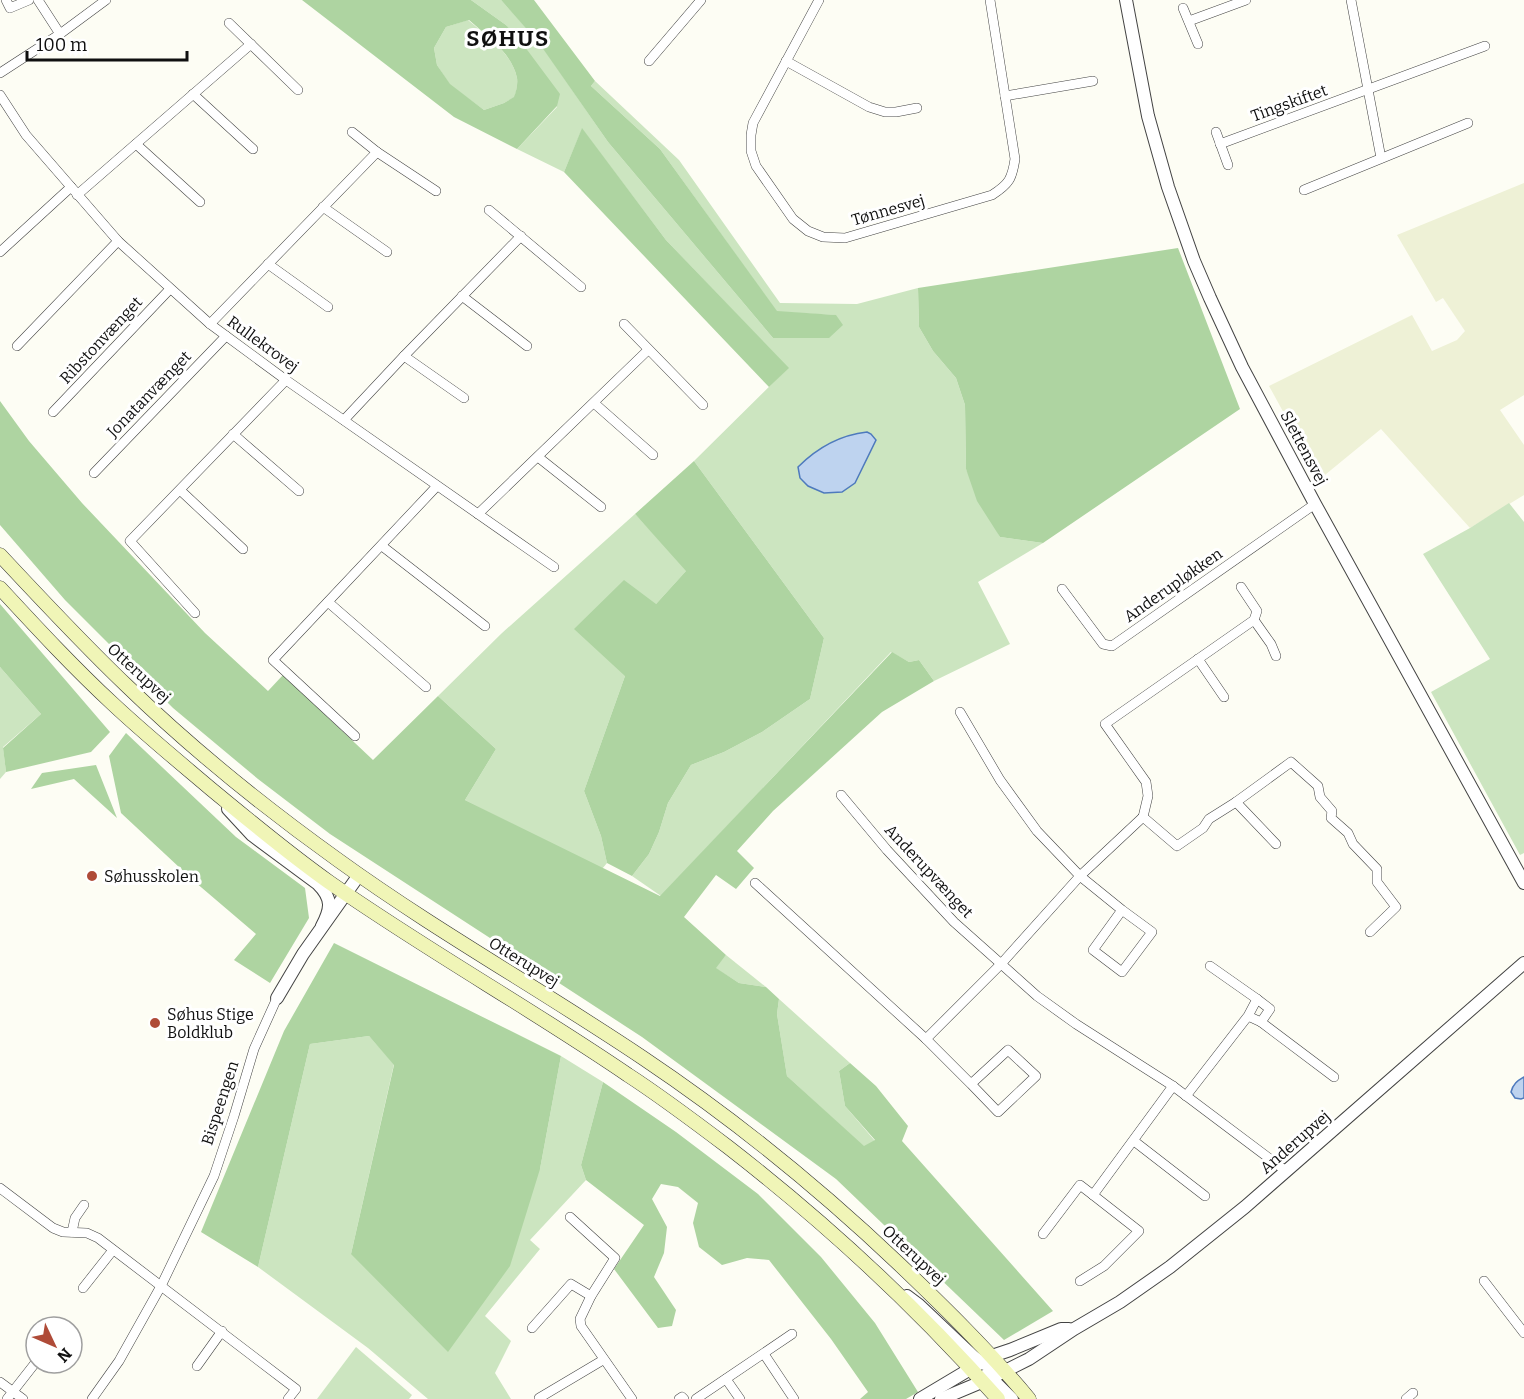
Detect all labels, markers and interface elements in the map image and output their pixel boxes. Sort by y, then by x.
scale bar [27,24,188,62]
district label: SØHUS [466,25,550,52]
text: 100 m [36,34,87,56]
street label: Tingskiftet [1248,80,1330,126]
street label: Tønnesvej [849,191,927,229]
street label: Ribstonvænget [56,292,146,387]
street label: Rullekrovej [224,312,302,376]
street label: Jonatanvænget [102,347,195,442]
street label: Slettensvej [1276,408,1332,488]
street label: Anderupløkken [1120,544,1226,626]
street label: Otterupvej [104,639,174,707]
street label: Anderupvænget [881,820,977,922]
place label: Søhusskolen [104,867,199,886]
marker: Søhusskolen [85,869,99,883]
street label: Otterupvej [485,933,563,991]
place label: Søhus Stige Boldklub [167,1005,254,1042]
marker: Søhus Stige Boldklub [148,1016,162,1030]
street label: Bispeengen [197,1059,243,1147]
street label: Anderupvej [1256,1106,1334,1178]
street label: Otterupvej [879,1221,949,1289]
north arrow [24,1315,84,1375]
text: N [53,1344,76,1366]

